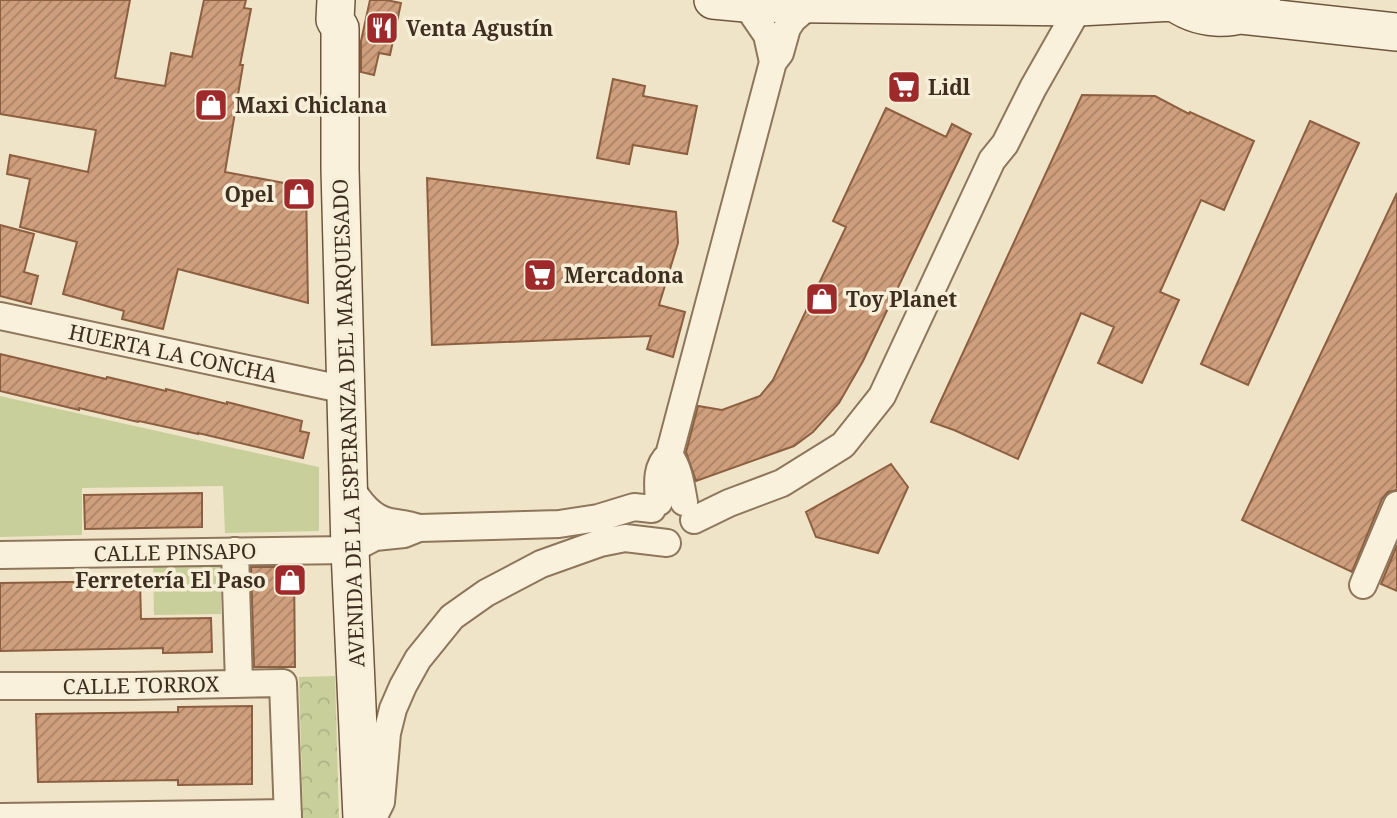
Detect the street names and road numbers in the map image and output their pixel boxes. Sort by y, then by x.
street label: AVENIDA DE LA ESPERANZA DEL MARQUESADO [325,178,371,668]
street label: HUERTA LA CONCHA [66,317,280,389]
street label: CALLE PINSAPO [93,537,257,567]
street label: CALLE TORROX [62,670,220,700]

